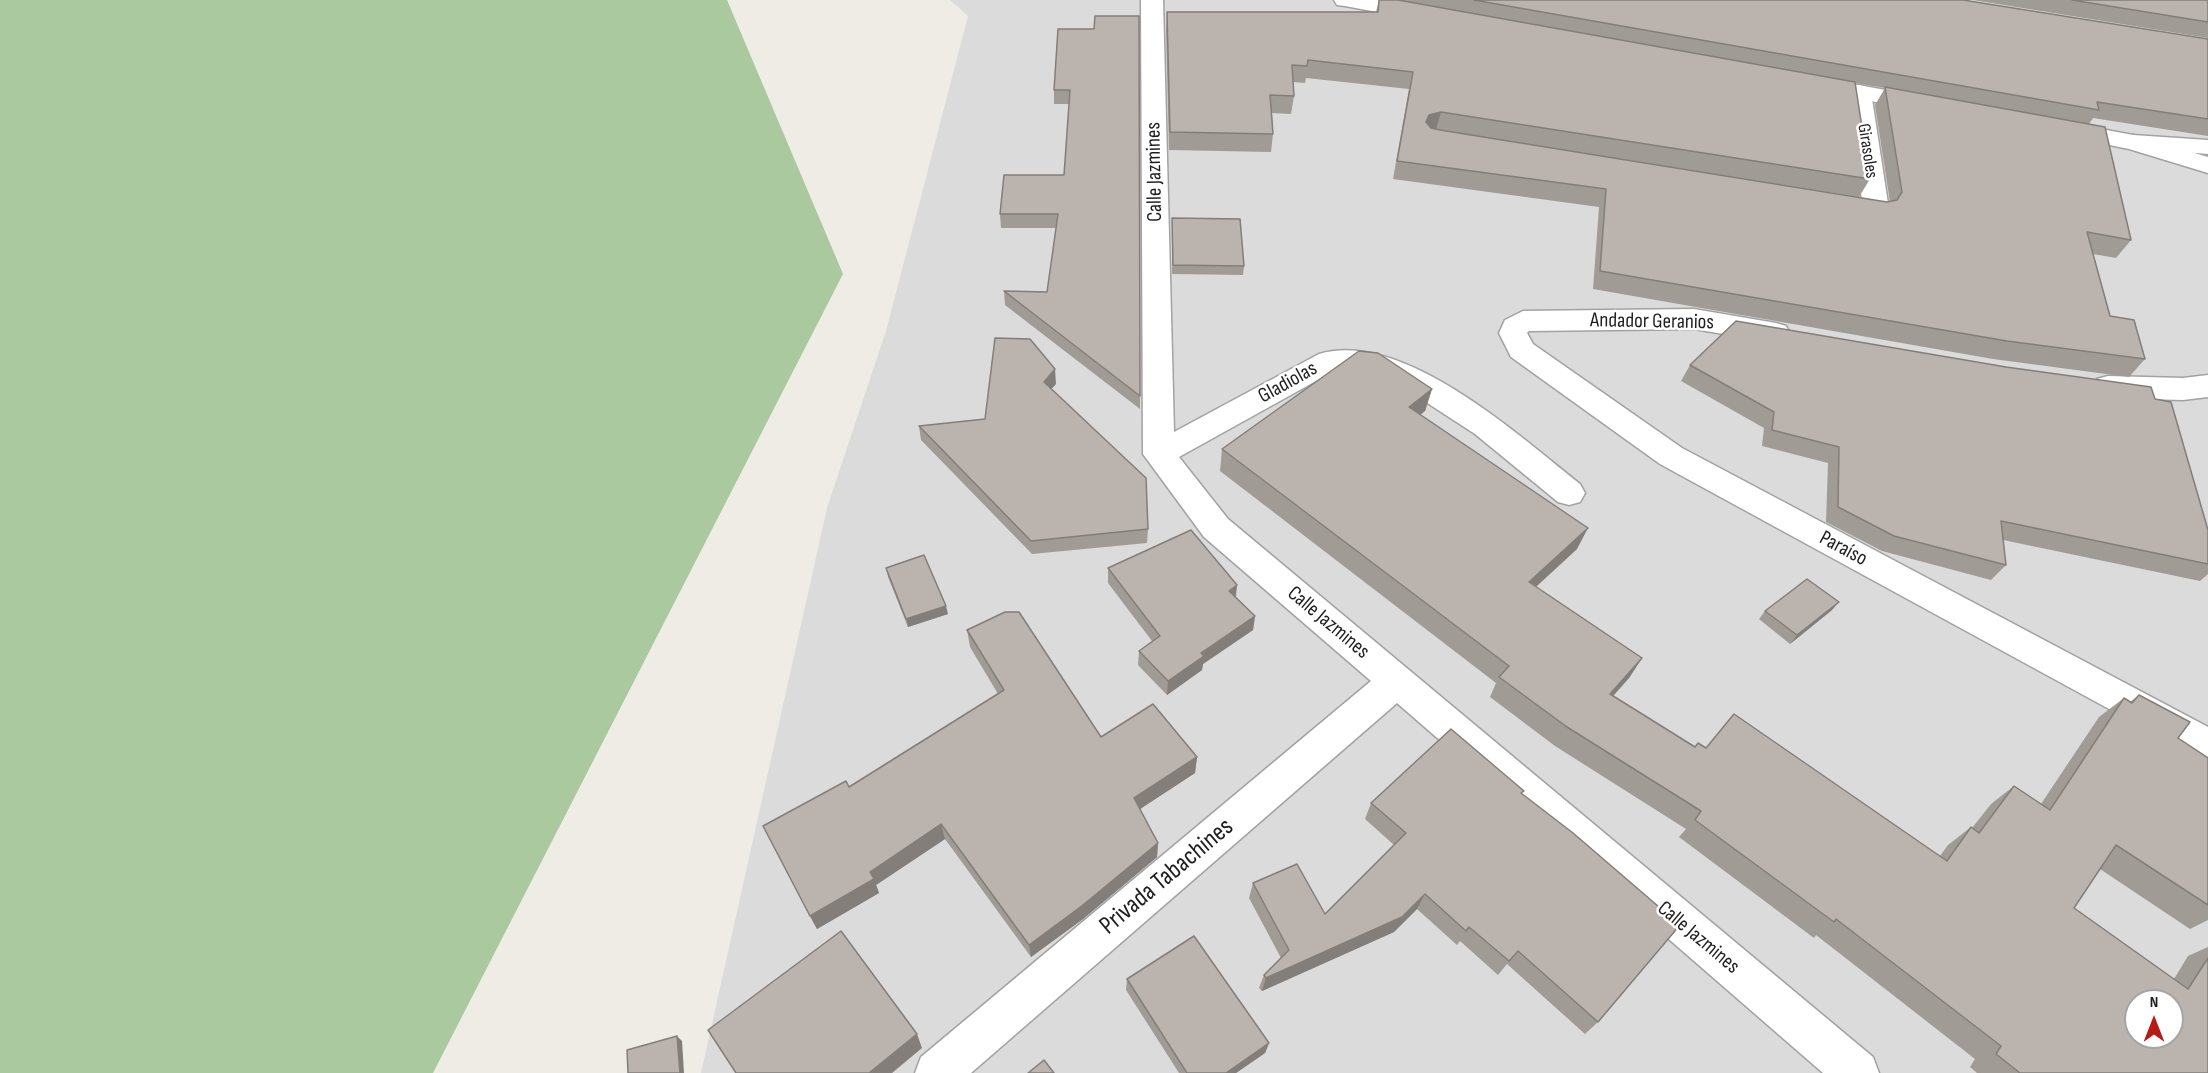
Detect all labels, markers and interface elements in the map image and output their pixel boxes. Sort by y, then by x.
street label: Calle Jazmines [1142,122,1168,222]
street label: Girasoles [1852,122,1882,180]
street label: Andador Geranios [1590,308,1714,336]
street label: Gladiolas [1254,357,1322,409]
street label: Paraíso [1815,526,1871,572]
street label: Calle Jazmines [1282,581,1374,665]
street label: Privada Tabachines [1094,812,1240,942]
street label: Calle Jazmines [1652,896,1744,980]
north arrow [2124,989,2184,1049]
text: N [2150,993,2158,1012]

